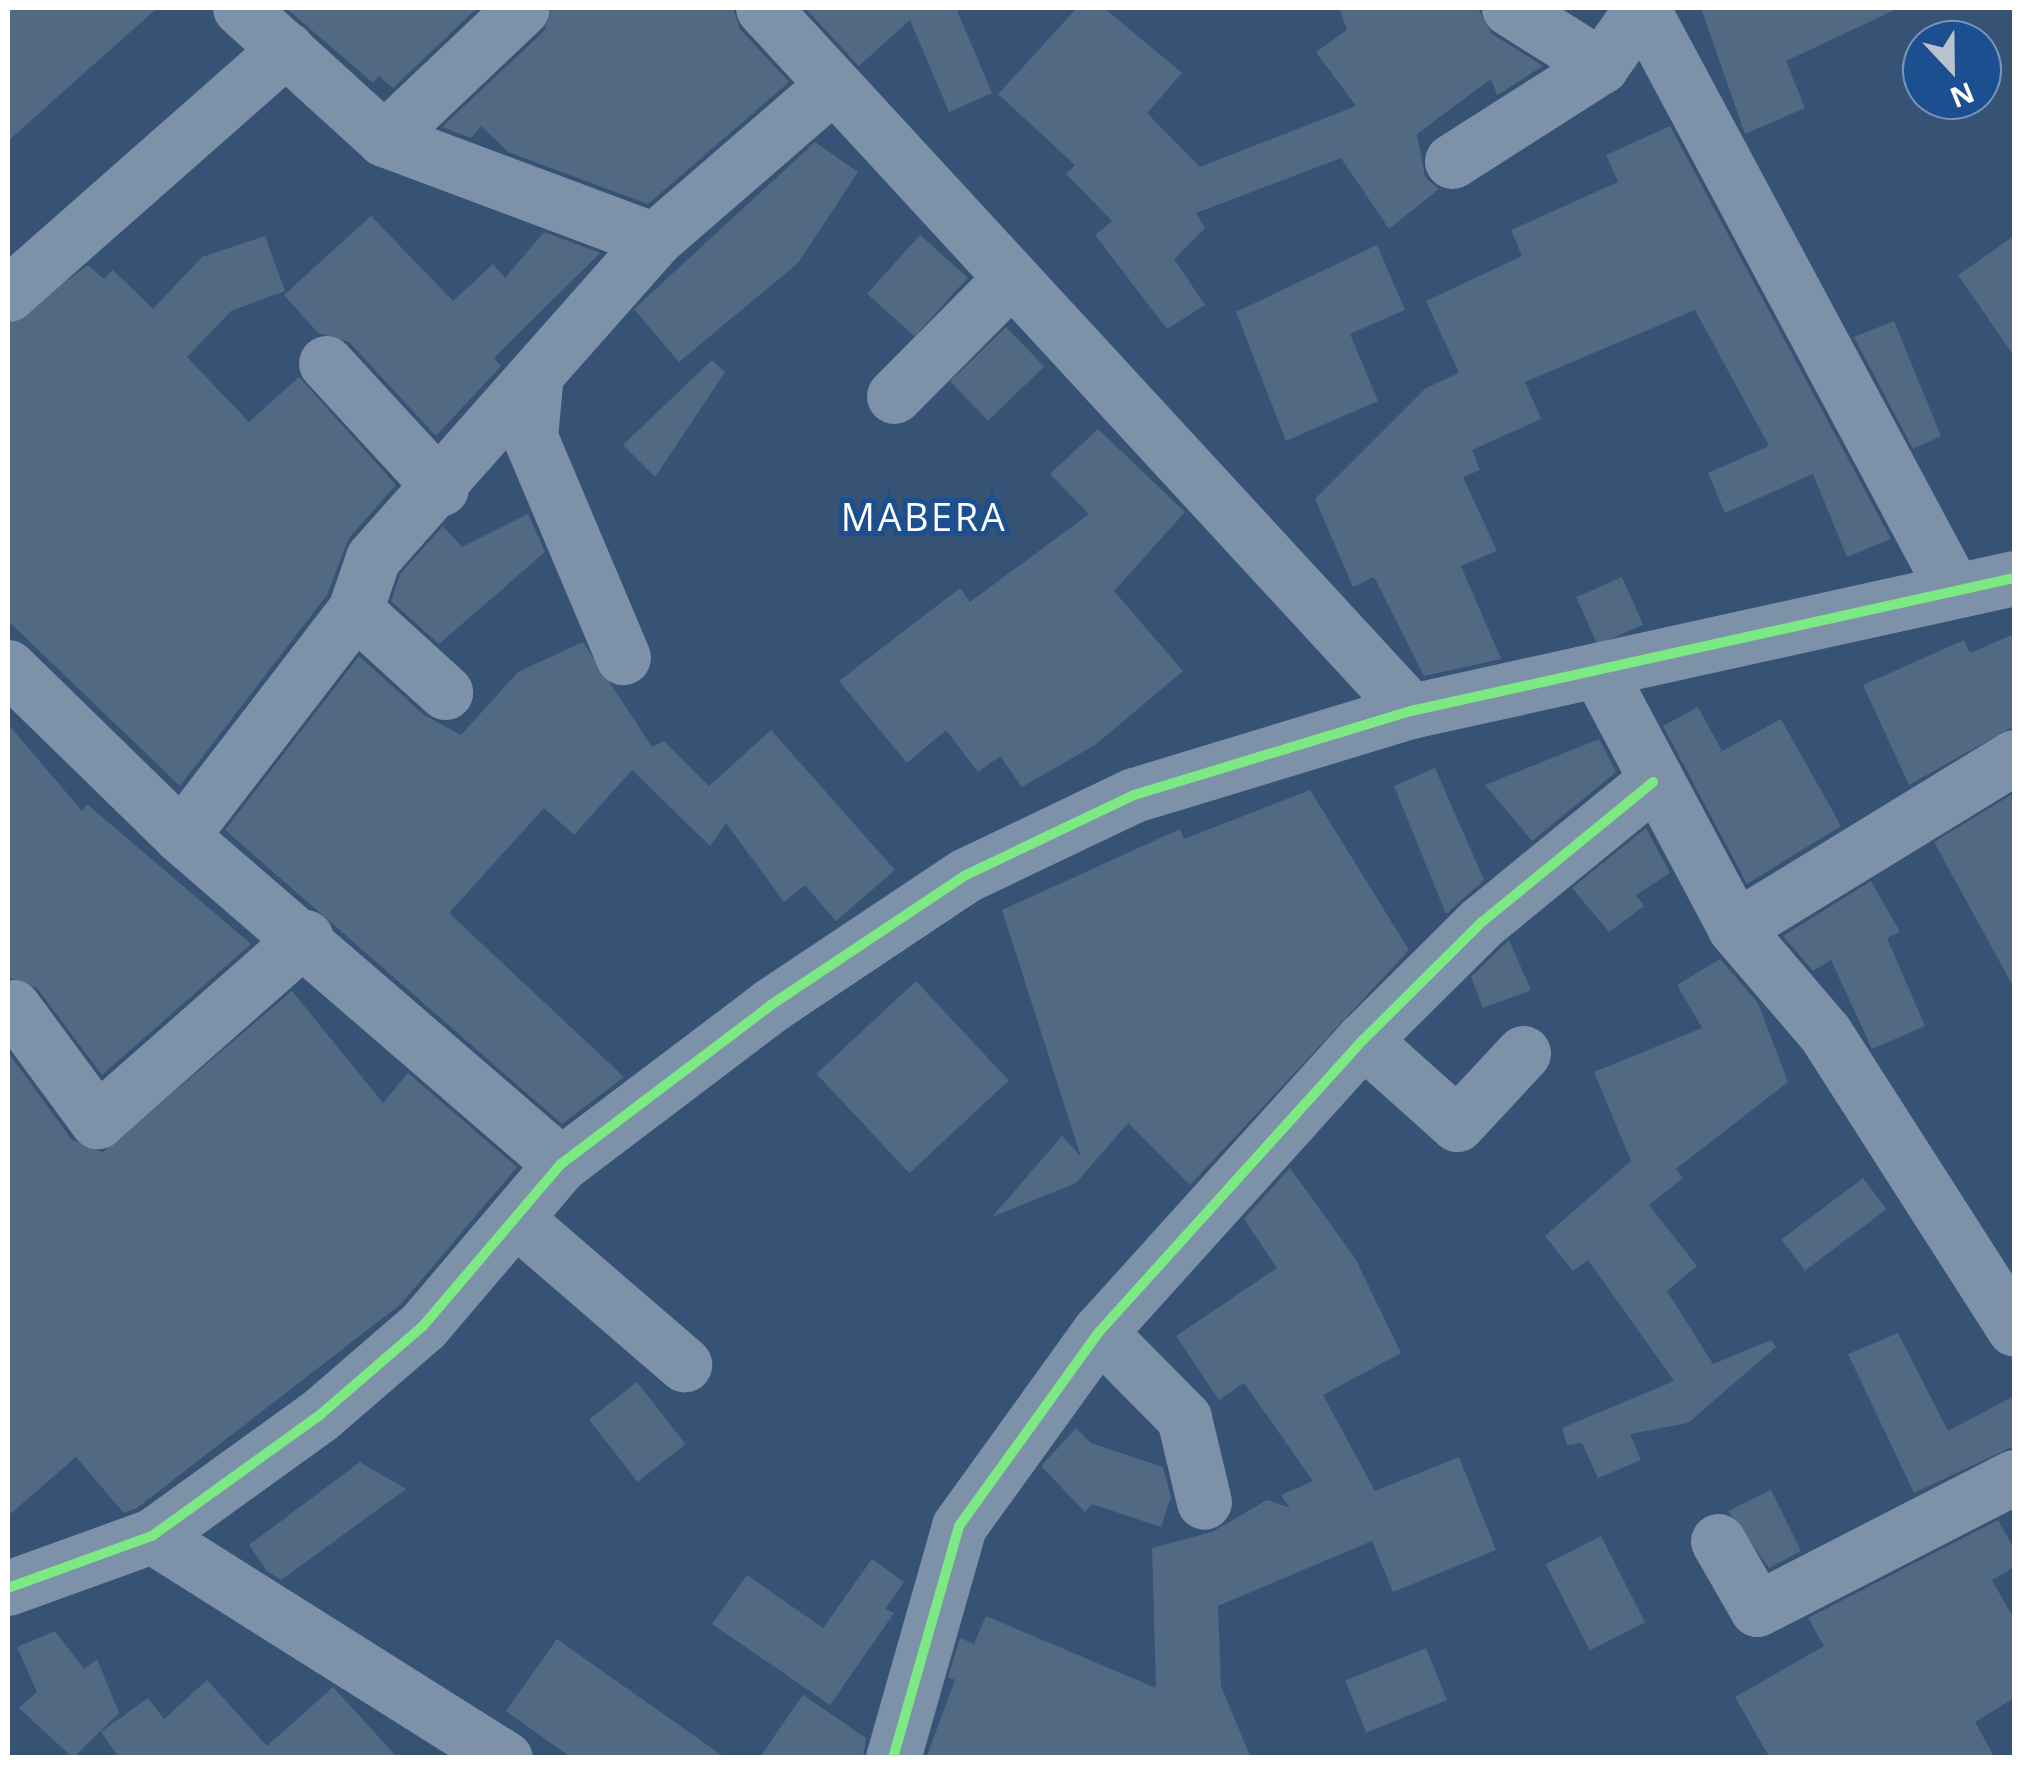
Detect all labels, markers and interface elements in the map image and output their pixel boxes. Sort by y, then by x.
north arrow [1902,20,2002,120]
text: N [1945,74,1980,118]
district label: MABERA [841,494,1007,540]

